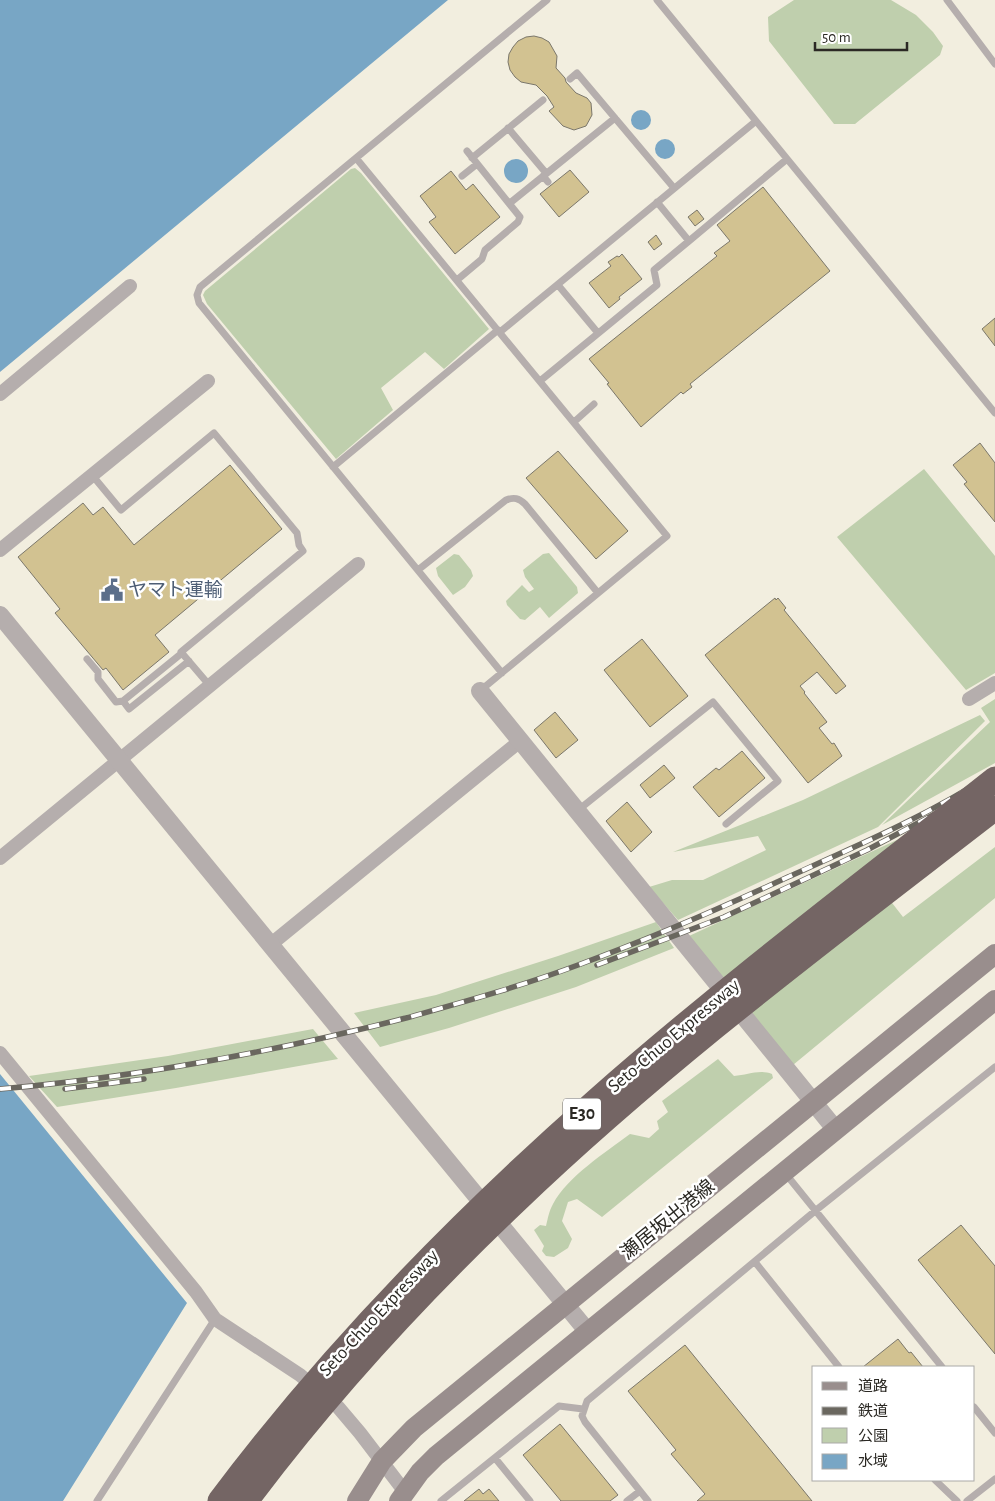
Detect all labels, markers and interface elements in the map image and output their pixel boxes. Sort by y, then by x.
scale bar [815,20,908,52]
text: 50 m [822,30,851,45]
public building icon: ヤマト運輸 [99,577,125,603]
place label: ヤマト運輸 [128,579,223,600]
street label: Seto-Chuo Expressway [605,976,743,1096]
road number: E30 [563,1098,601,1130]
street label: 瀬居坂出港線 [616,1175,718,1263]
street label: Seto-Chuo Expressway [316,1246,442,1380]
legend [812,1366,975,1481]
text: 道路 [858,1378,888,1394]
text: 鉄道 [858,1403,888,1419]
text: 公園 [858,1428,888,1444]
text: 水域 [858,1453,888,1469]

